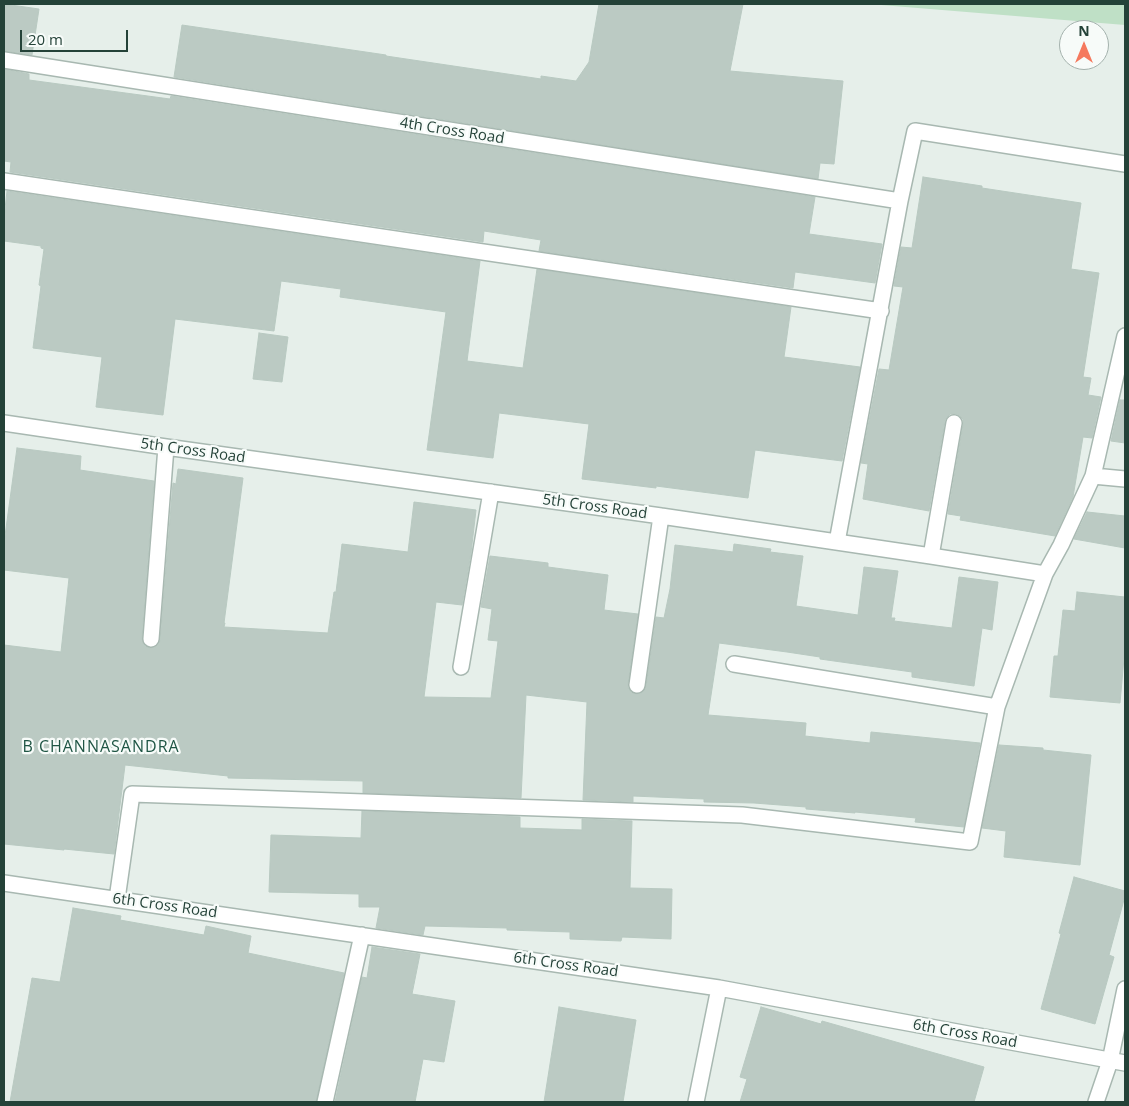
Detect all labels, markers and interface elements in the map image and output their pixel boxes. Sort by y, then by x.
scale bar [22,20,130,52]
north arrow [1059,20,1109,70]
text: N [1078,21,1090,40]
text: 20 m [28,29,63,49]
street label: 4th Cross Road [398,114,506,148]
street label: 5th Cross Road [139,435,247,467]
street label: 5th Cross Road [541,491,649,523]
district label: B CHANNASANDRA [21,737,181,757]
street label: 6th Cross Road [111,890,219,922]
street label: 6th Cross Road [512,949,620,981]
street label: 6th Cross Road [911,1016,1019,1052]

